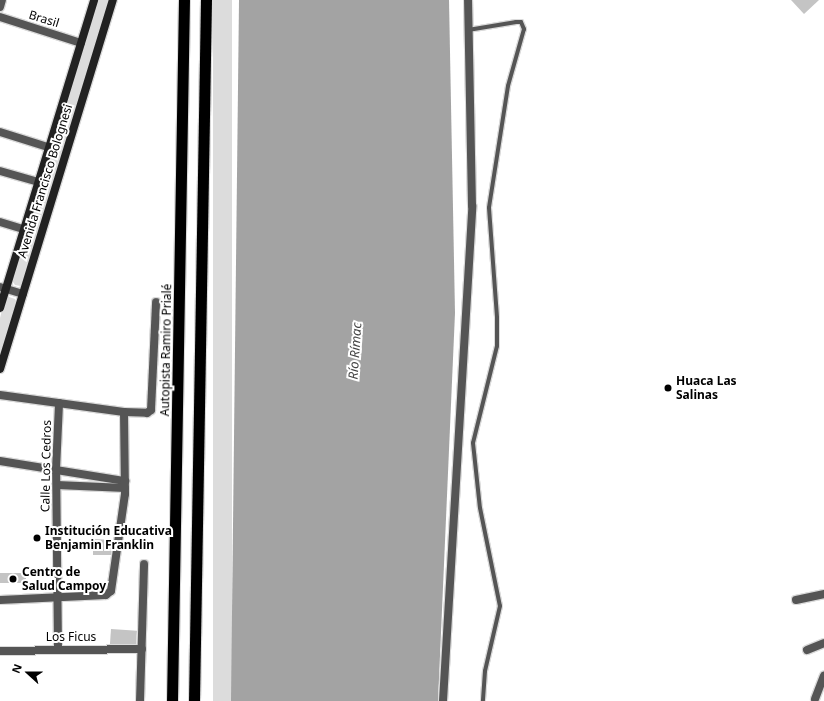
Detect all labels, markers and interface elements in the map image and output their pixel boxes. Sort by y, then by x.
street label: Brasil [27,8,61,30]
street label: Avenida Francisco Bolognesi [15,102,75,260]
street label: Autopista Ramiro Prialé [158,284,174,416]
water label: Río Rímac [345,322,365,380]
place label: Huaca Las Salinas [676,374,737,402]
marker: Huaca Las Salinas [663,383,673,393]
street label: Calle Los Cedros [38,420,54,512]
place label: Institución Educativa Benjamin Franklin [45,524,172,552]
marker: Institución Educativa Benjamin Franklin [32,533,42,543]
place label: Centro de Salud Campoy [22,565,106,593]
marker: Centro de Salud Campoy [7,573,19,585]
street label: Los Ficus [46,630,96,644]
north arrow [8,653,48,693]
text: N [8,662,25,675]

